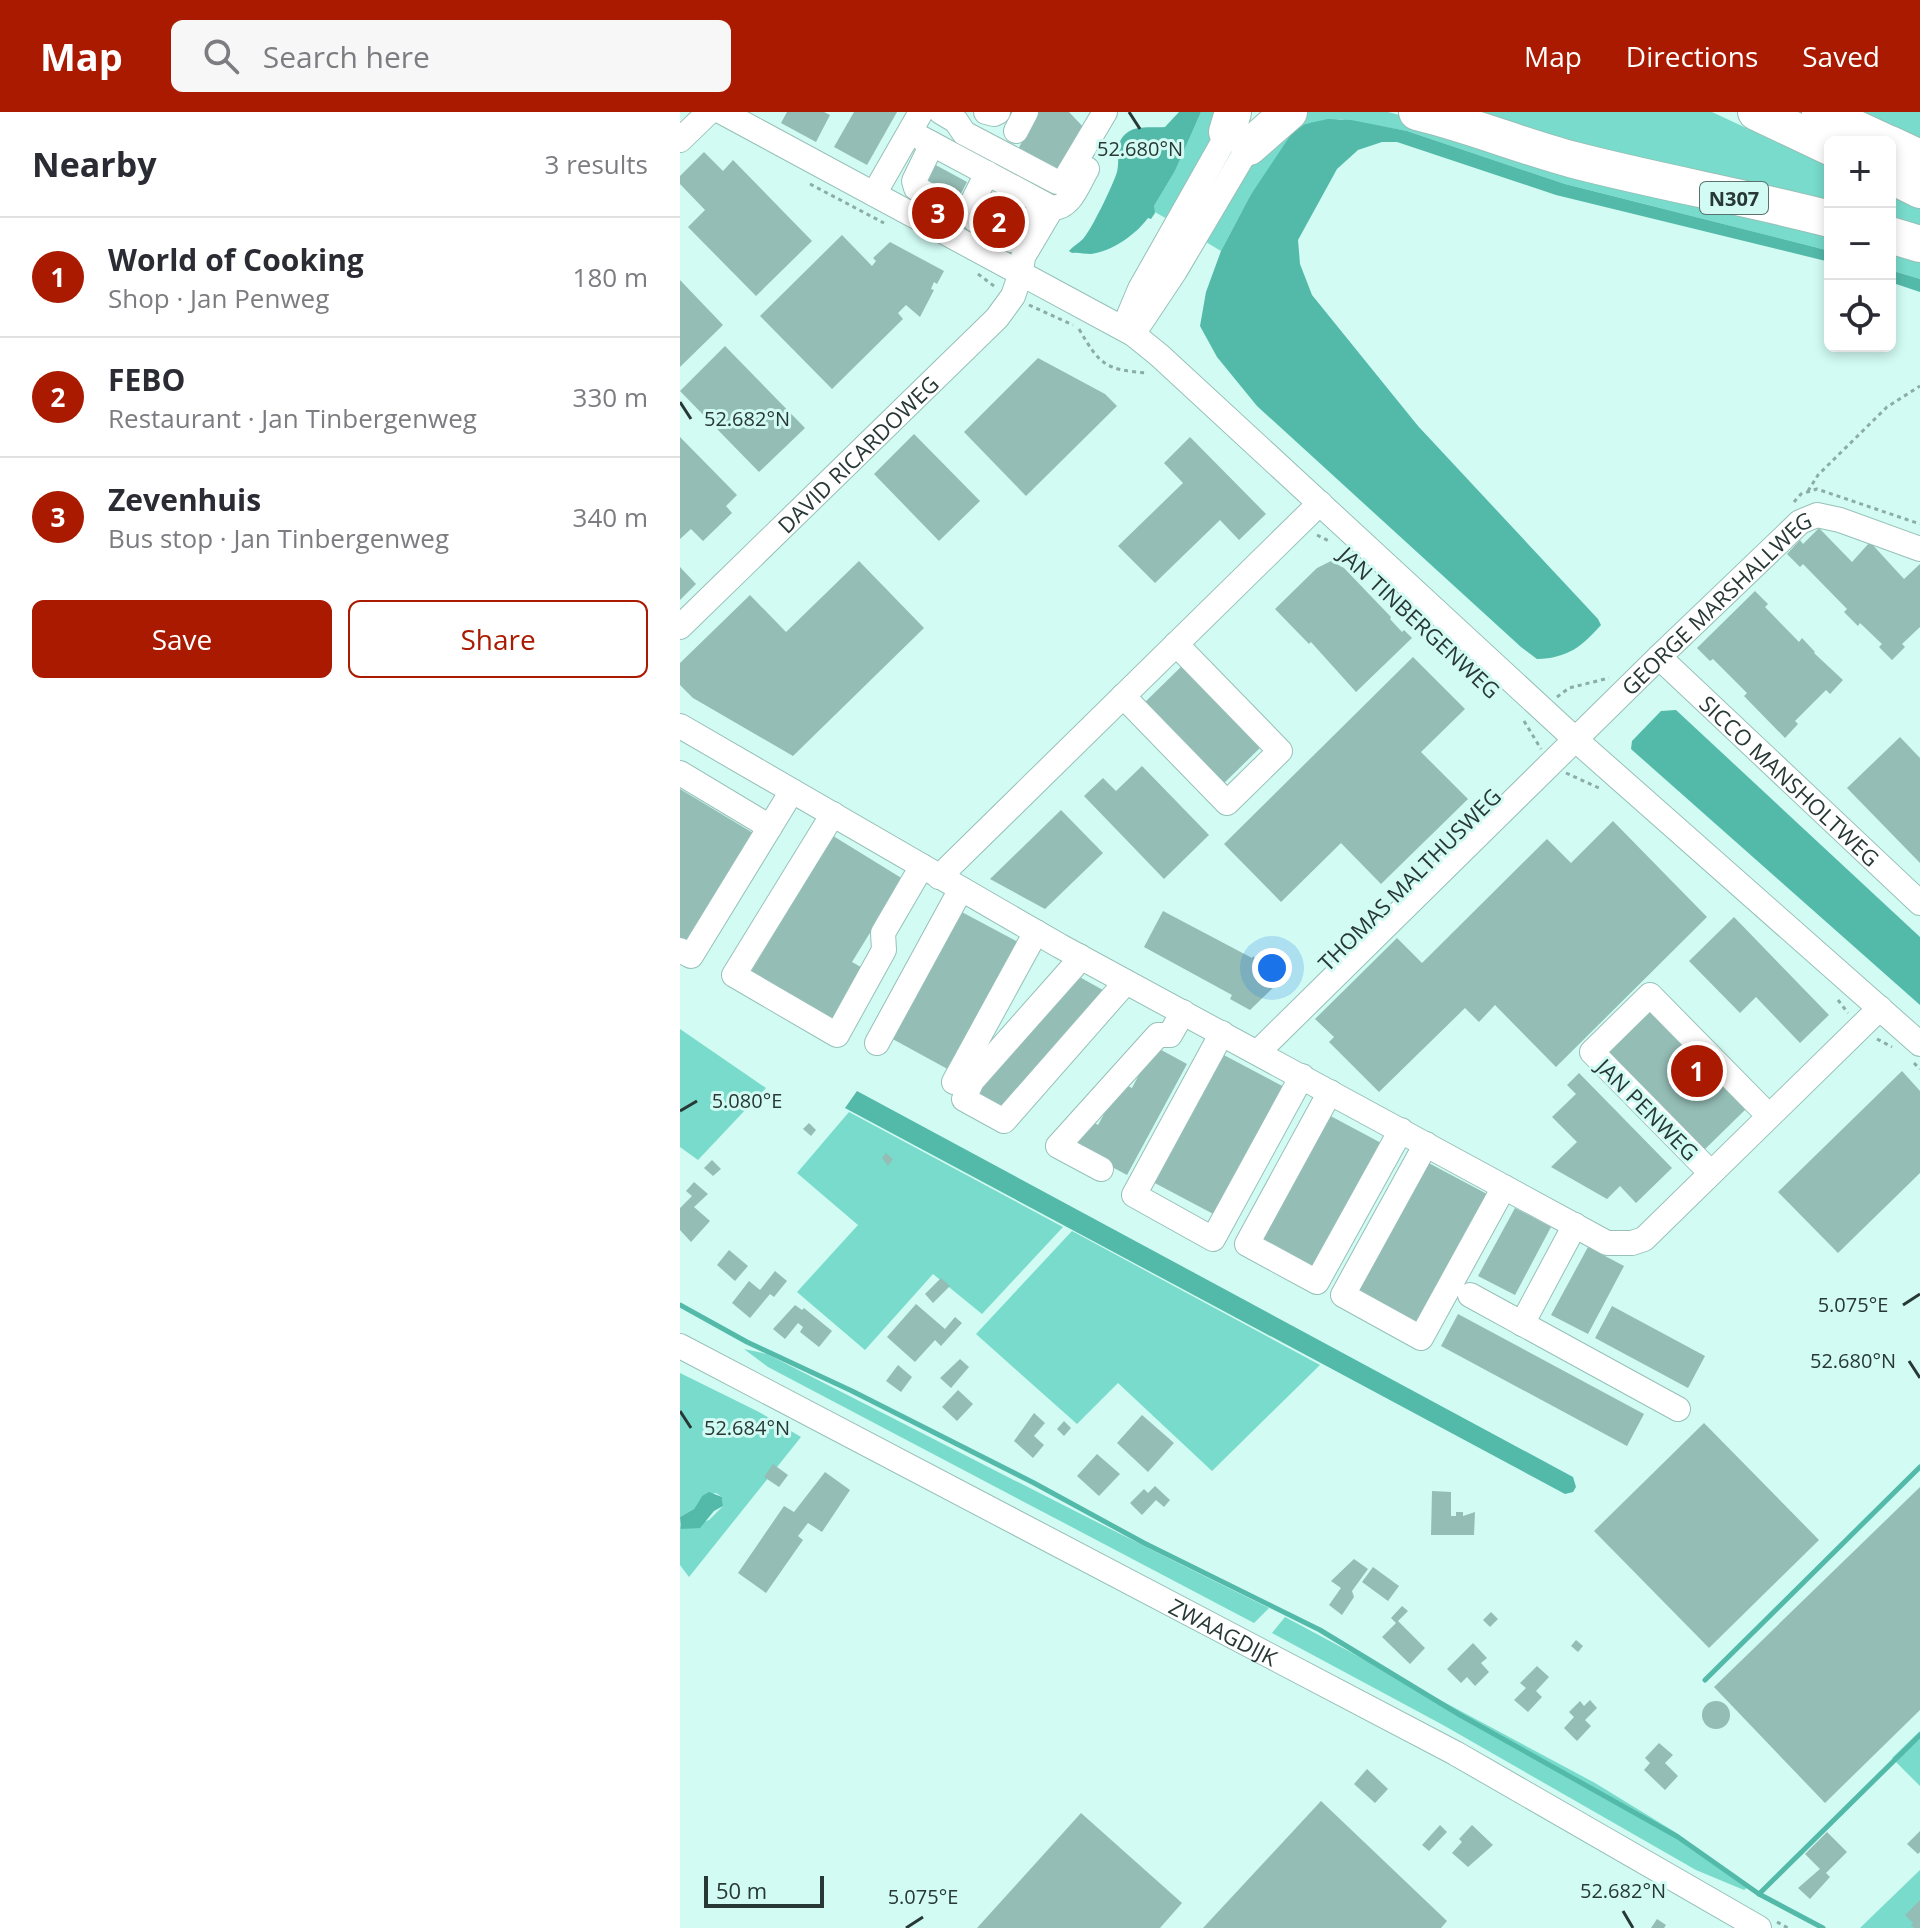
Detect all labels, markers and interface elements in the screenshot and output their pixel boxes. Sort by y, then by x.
search box [171,20,731,92]
text: Map [40,30,123,82]
icon: search [199,34,243,78]
text: Search here [263,36,430,77]
text: Map [1524,37,1582,75]
text: Directions [1626,37,1758,75]
text: Saved [1802,37,1880,75]
text: 52.680°N [1097,135,1183,162]
map controls [1824,136,1896,352]
button: + [1824,136,1896,208]
text: Nearby [32,141,157,187]
text: 3 results [545,146,648,182]
road number: N307 [1700,182,1768,214]
pin: 3 [912,183,964,243]
pin: 2 [973,192,1025,252]
button: − [1824,208,1896,280]
text: World of Cooking [108,239,364,280]
text: 1 [51,259,65,295]
text: 180 m [573,259,648,295]
text: Shop · Jan Penweg [108,280,329,316]
button: locate [1824,280,1896,352]
text: FEBO [108,359,185,400]
street label: DAVID RICARDOWEG [771,369,945,539]
text: 2 [51,379,65,415]
text: 330 m [573,379,648,415]
text: Restaurant · Jan Tinbergenweg [108,400,477,436]
text: 52.682°N [704,405,790,432]
text: Zevenhuis [108,479,261,520]
text: 3 [51,499,65,535]
text: 340 m [573,499,648,535]
street label: GEORGE MARSHALLWEG [1614,504,1816,701]
text: Bus stop · Jan Tinbergenweg [108,520,449,556]
street label: JAN TINBERGENWEG [1331,538,1507,705]
button: Save [32,600,332,678]
button: Share [348,600,648,678]
street label: SICCO MANSHOLTWEG [1694,688,1886,873]
street label: THOMAS MALTHUSWEG [1311,781,1507,977]
your location [1252,948,1292,988]
pin: 1 [1671,1041,1723,1101]
street label: JAN PENWEG [1589,1050,1706,1167]
text: 5.080°E [712,1087,782,1114]
text: 5.075°E [1818,1291,1888,1318]
text: 52.680°N [1810,1347,1896,1374]
text: 52.684°N [704,1414,790,1441]
street label: ZWAAGDIJK [1164,1591,1283,1672]
scale bar [704,1872,824,1908]
text: 50 m [716,1875,767,1905]
text: 52.682°N [1580,1877,1666,1904]
text: 5.075°E [888,1883,958,1910]

